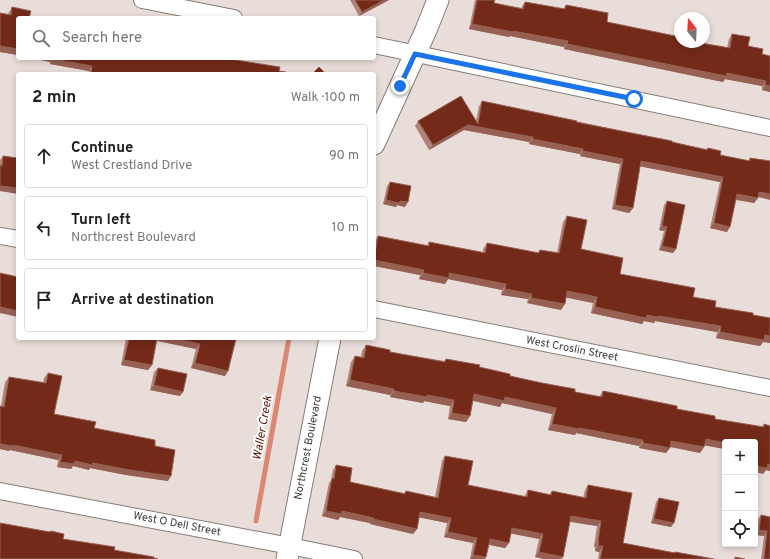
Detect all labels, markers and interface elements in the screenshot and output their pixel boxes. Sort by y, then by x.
north arrow [674,12,710,48]
search box [16,16,376,60]
icon: search [30,27,52,49]
text: Search here [62,29,142,48]
route end [391,77,409,95]
text: 2 min [32,87,76,109]
text: Walk · 100 m [291,90,360,106]
route start [625,90,643,108]
text: Continue [71,139,133,158]
icon: ahead [33,145,55,167]
text: 90 m [329,148,359,164]
text: West Crestland Drive [71,158,192,174]
text: Turn left [71,211,131,230]
icon: left [33,217,55,239]
text: 10 m [332,220,359,236]
text: Northcrest Boulevard [71,230,196,246]
icon: arrive [33,289,55,311]
text: Arrive at destination [71,291,214,310]
street label: West Croslin Street [525,333,619,365]
water label: Waller Creek [249,393,277,462]
street label: Northcrest Boulevard [291,395,325,501]
map controls [722,439,758,547]
button: + [722,439,758,475]
button: − [722,475,758,511]
street label: West O Dell Street [132,509,222,539]
button: locate [722,511,758,547]

